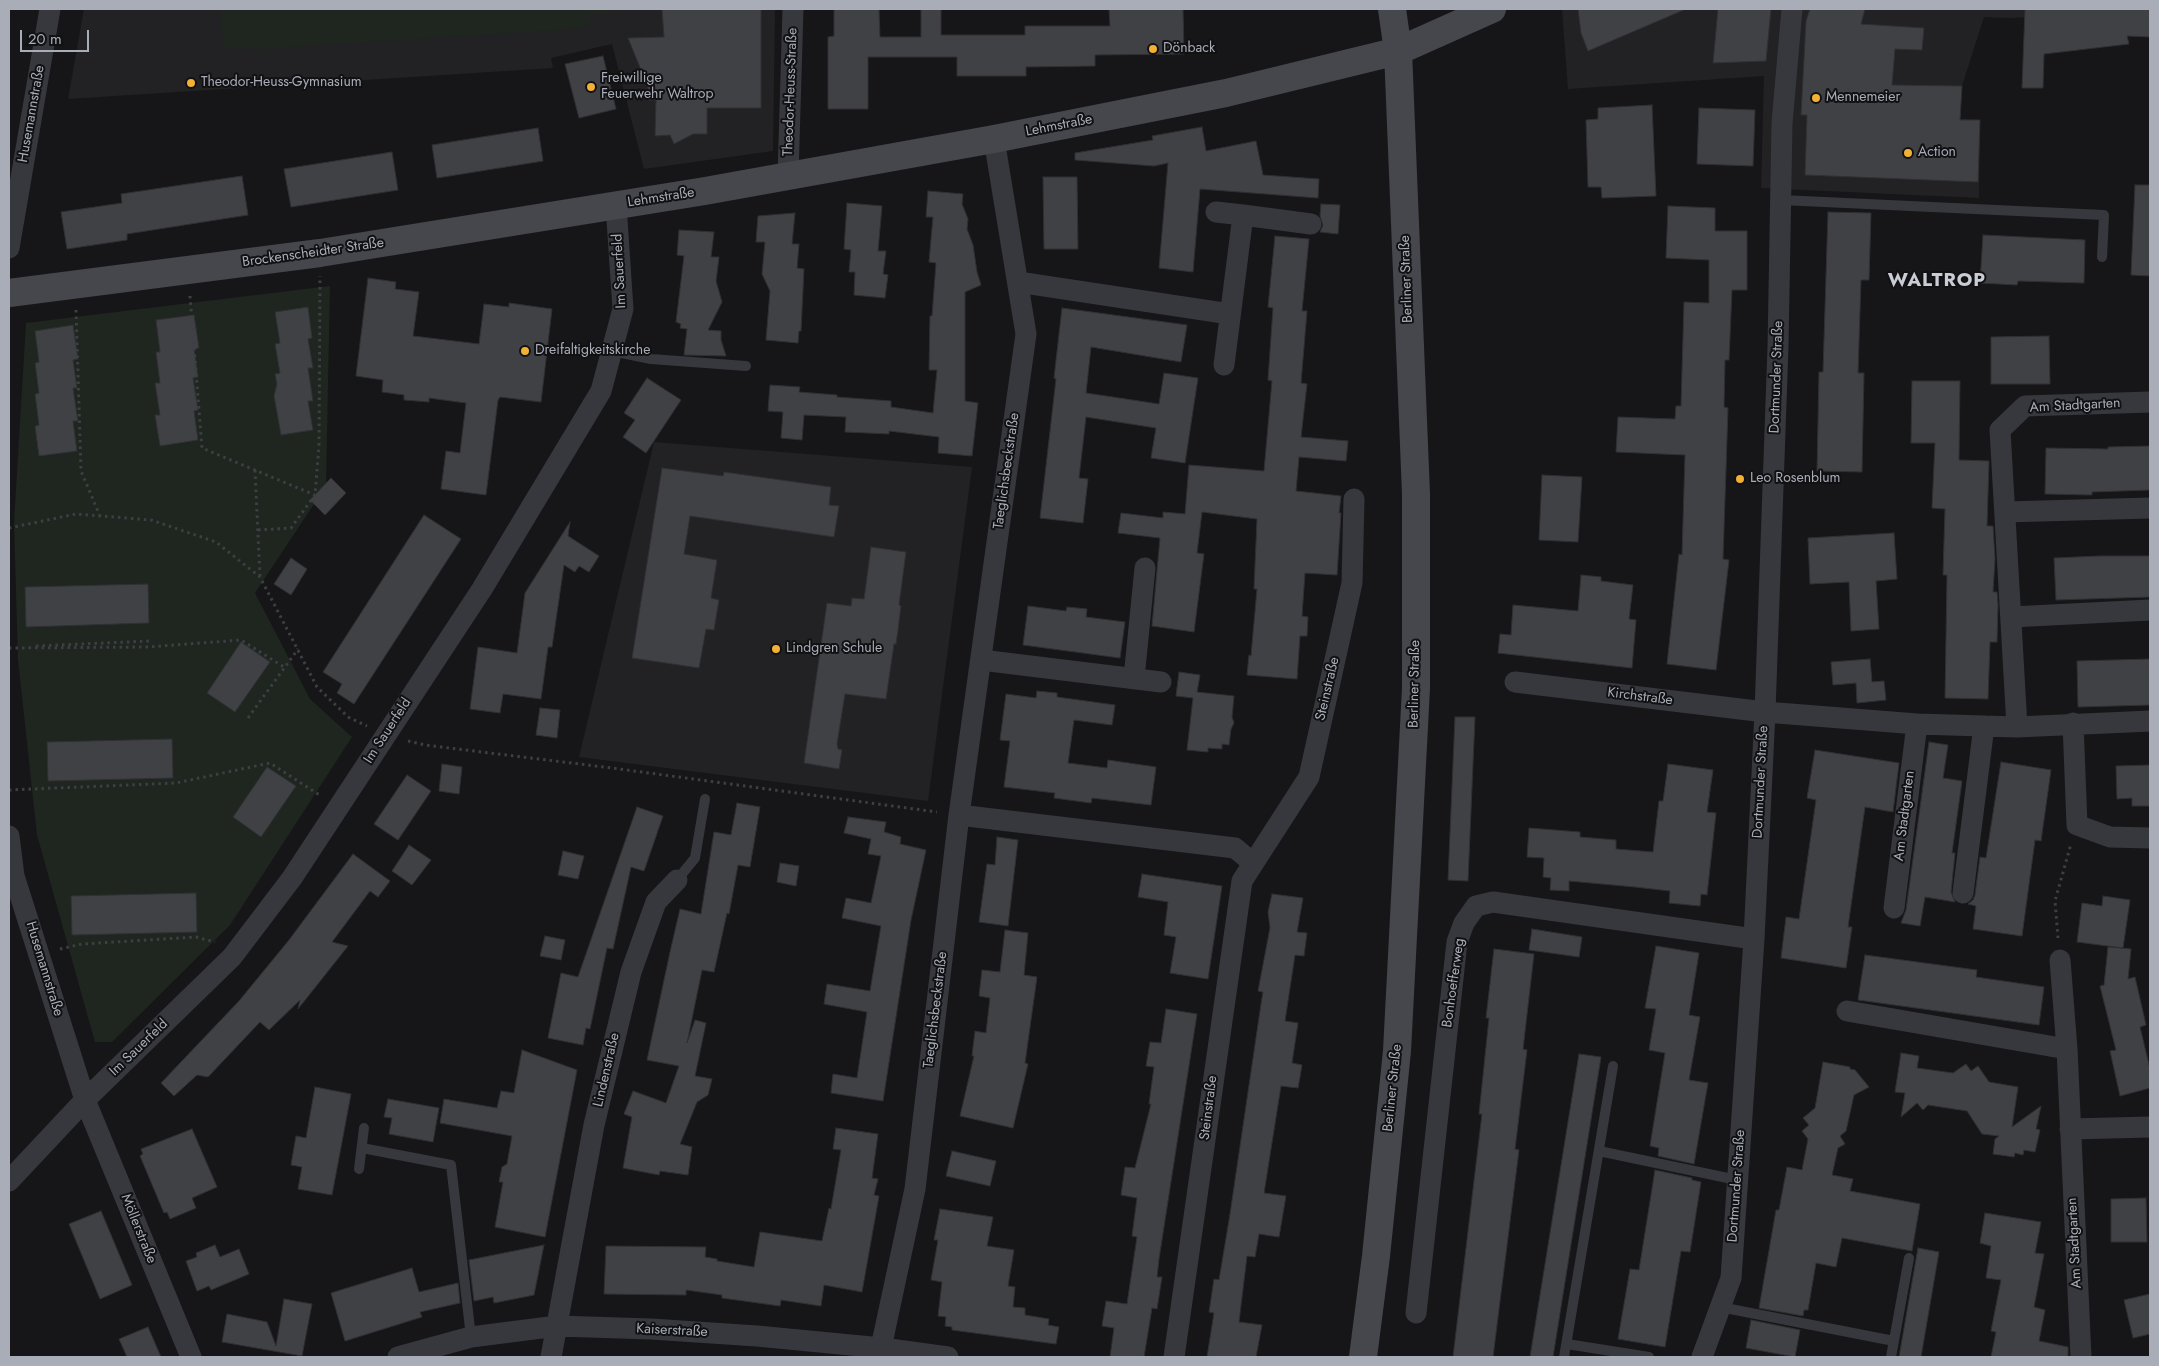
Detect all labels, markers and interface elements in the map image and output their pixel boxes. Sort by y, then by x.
scale bar [22,20,91,52]
street label: Theodor-Heuss-Straße [780,27,802,157]
text: 20 m [28,28,62,50]
place label: Dönback [1163,41,1215,57]
marker: Dönback [1147,43,1159,55]
street label: Husemannstraße [15,64,49,164]
place label: Freiwillige Feuerwehr Waltrop [601,71,713,104]
place label: Theodor-Heuss-Gymnasium [201,75,362,91]
marker: Theodor-Heuss-Gymnasium [185,77,197,89]
marker: Freiwillige Feuerwehr Waltrop [585,81,597,93]
place label: Mennemeier [1826,90,1900,106]
marker: Mennemeier [1810,92,1822,104]
street label: Lehmstraße [1024,111,1094,141]
place label: Action [1918,145,1956,161]
marker: Action [1902,147,1914,159]
street label: Lehmstraße [626,184,696,212]
street label: Im Sauerfeld [610,233,630,309]
street label: Brockenscheidter Straße [241,235,385,271]
street label: Berliner Straße [1397,235,1417,323]
district label: WALTROP [1887,270,1987,292]
street label: Dortmunder Straße [1767,320,1787,434]
place label: Dreifaltigkeitskirche [535,343,650,359]
marker: Dreifaltigkeitskirche [519,345,531,357]
street label: Am Stadtgarten [2029,395,2121,417]
street label: Taeglichsbeckstraße [991,412,1023,530]
place label: Leo Rosenblum [1750,471,1841,487]
marker: Leo Rosenblum [1734,473,1746,485]
street label: Berliner Straße [1406,640,1424,728]
place label: Lindgren Schule [786,641,882,657]
marker: Lindgren Schule [770,643,782,655]
street label: Steinstraße [1313,655,1343,723]
street label: Kirchstraße [1606,685,1674,709]
street label: Im Sauerfeld [361,695,415,767]
street label: Dortmunder Straße [1750,725,1772,839]
street label: Am Stadtgarten [1891,770,1919,862]
street label: Husemannstraße [22,920,66,1018]
street label: Bonhoefferweg [1439,937,1469,1029]
street label: Taeglichsbeckstraße [921,951,951,1069]
street label: Im Sauerfeld [106,1016,172,1080]
street label: Lindenstraße [590,1031,624,1109]
street label: Berliner Straße [1380,1043,1406,1133]
street label: Steinstraße [1197,1075,1221,1141]
street label: Dortmunder Straße [1725,1129,1749,1243]
street label: Möllerstraße [117,1192,159,1266]
street label: Am Stadtgarten [2064,1197,2086,1289]
street label: Kaiserstraße [636,1321,708,1341]

